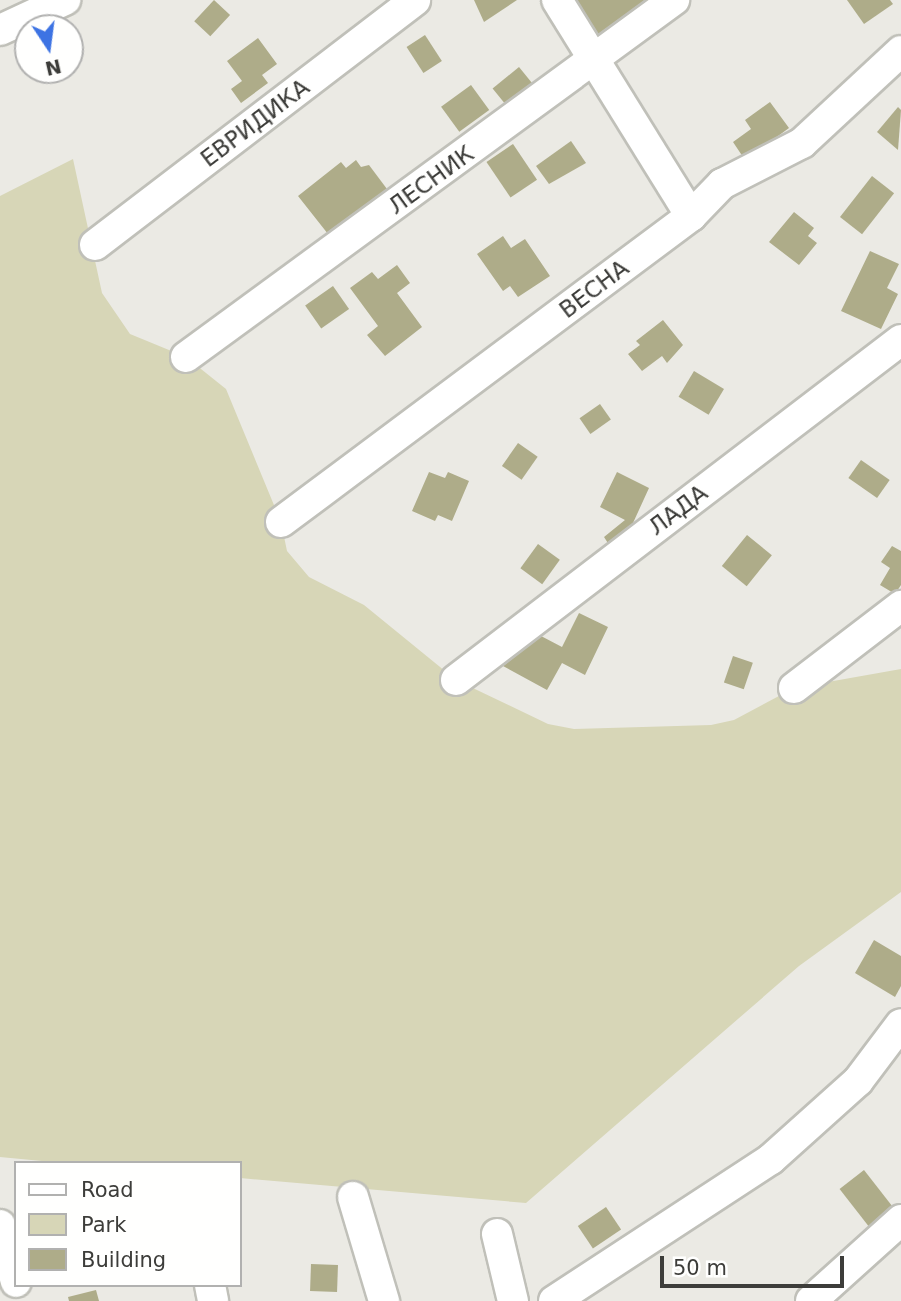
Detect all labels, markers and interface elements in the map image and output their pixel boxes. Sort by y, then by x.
north arrow [14,14,84,84]
text: N [43,55,63,80]
street label: ЕВРИДИКА [195,73,315,173]
street label: ЛЕСНИК [383,140,479,220]
street label: ВЕСНА [554,254,634,324]
street label: ЛАДА [643,479,713,541]
legend [14,1161,242,1287]
text: Road [81,1178,134,1202]
text: Park [81,1213,126,1237]
scale bar [663,1242,847,1286]
text: Building [81,1248,166,1272]
text: 50 m [673,1256,727,1280]

